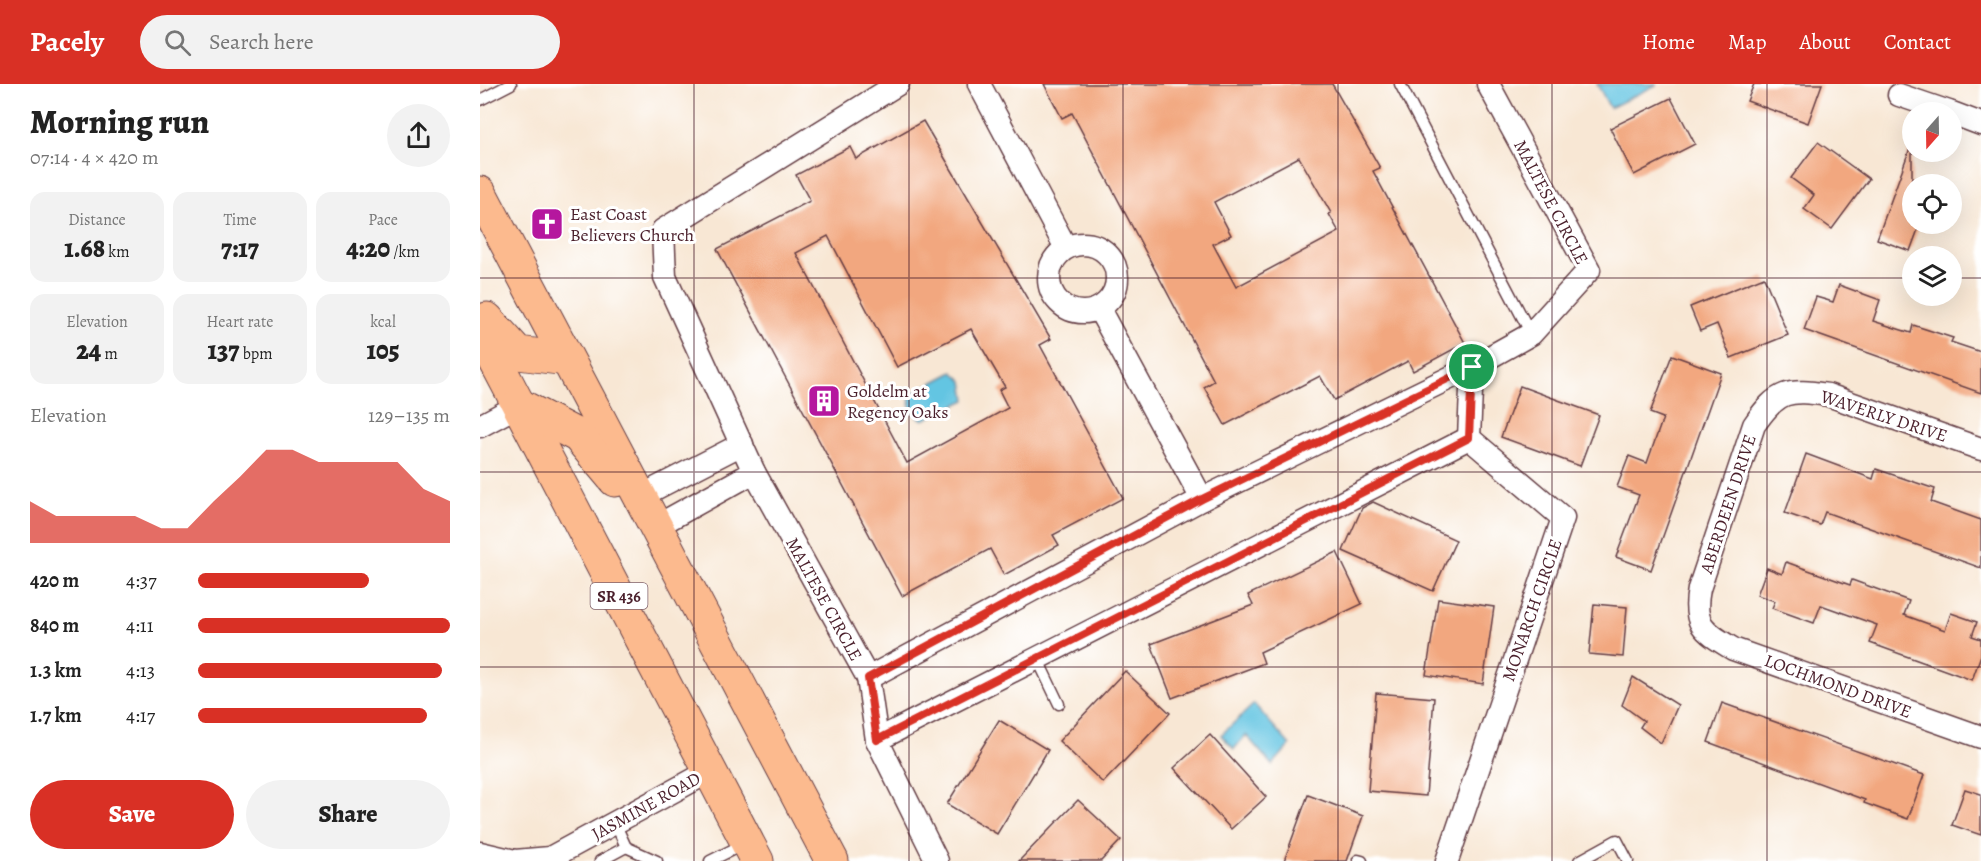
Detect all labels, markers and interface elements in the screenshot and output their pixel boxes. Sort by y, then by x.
search box [140,15,560,69]
text: Pacely [30,23,104,61]
icon: search [161,26,194,59]
text: Search here [209,27,314,57]
text: Home [1642,28,1695,56]
text: Map [1728,28,1766,56]
text: About [1799,28,1851,56]
text: Contact [1884,28,1951,56]
text: Morning run [30,99,209,144]
north arrow [1902,102,1962,162]
map controls [1902,102,1962,306]
button: share [387,104,450,167]
street label: MALTESE CIRCLE [1508,136,1594,268]
text: 07:14 · 4 × 420 m [30,144,159,171]
button: locate [1902,174,1962,234]
place label: East Coast Believers Church [570,202,695,247]
church icon: East Coast Believers Church [529,206,565,242]
text: Distance [68,209,126,231]
text: Time [223,209,257,231]
text: Pace [368,209,398,231]
text: 1.68 [64,231,105,266]
text: 7:17 [221,231,259,266]
text: 4:20 [346,231,390,266]
text: km [105,241,130,263]
text: /km [390,241,420,263]
button: layers [1902,246,1962,306]
text: Elevation [66,311,128,333]
text: Heart rate [207,311,273,333]
text: kcal [370,311,396,333]
text: 24 [76,333,101,368]
text: 137 [207,333,240,368]
text: 105 [366,333,400,368]
pin [1446,341,1497,392]
text: m [101,343,118,365]
text: bpm [240,343,273,365]
icon: arrive [1455,350,1488,383]
place label: Goldelm at Regency Oaks [847,379,949,424]
building icon: Goldelm at Regency Oaks [806,383,842,419]
street label: WAVERLY DRIVE [1817,384,1950,448]
text: Elevation [30,402,107,429]
text: 129–135 m [368,402,450,429]
street label: ABERDEEN DRIVE [1694,431,1762,578]
street label: MALTESE CIRCLE [780,533,868,665]
street label: MONARCH CIRCLE [1496,536,1568,684]
text: 420 m [30,567,79,594]
text: 4:37 [126,567,157,594]
road number: SR 436 [590,583,648,609]
text: 840 m [30,612,79,639]
text: 4:11 [126,612,154,639]
street label: LOCHMOND DRIVE [1761,648,1915,724]
text: 1.3 km [30,657,82,684]
text: 4:13 [126,657,155,684]
text: 1.7 km [30,702,82,729]
text: 4:17 [126,702,155,729]
street label: JASMINE ROAD [587,766,705,846]
button: Save [30,780,234,849]
button: Share [246,780,450,849]

